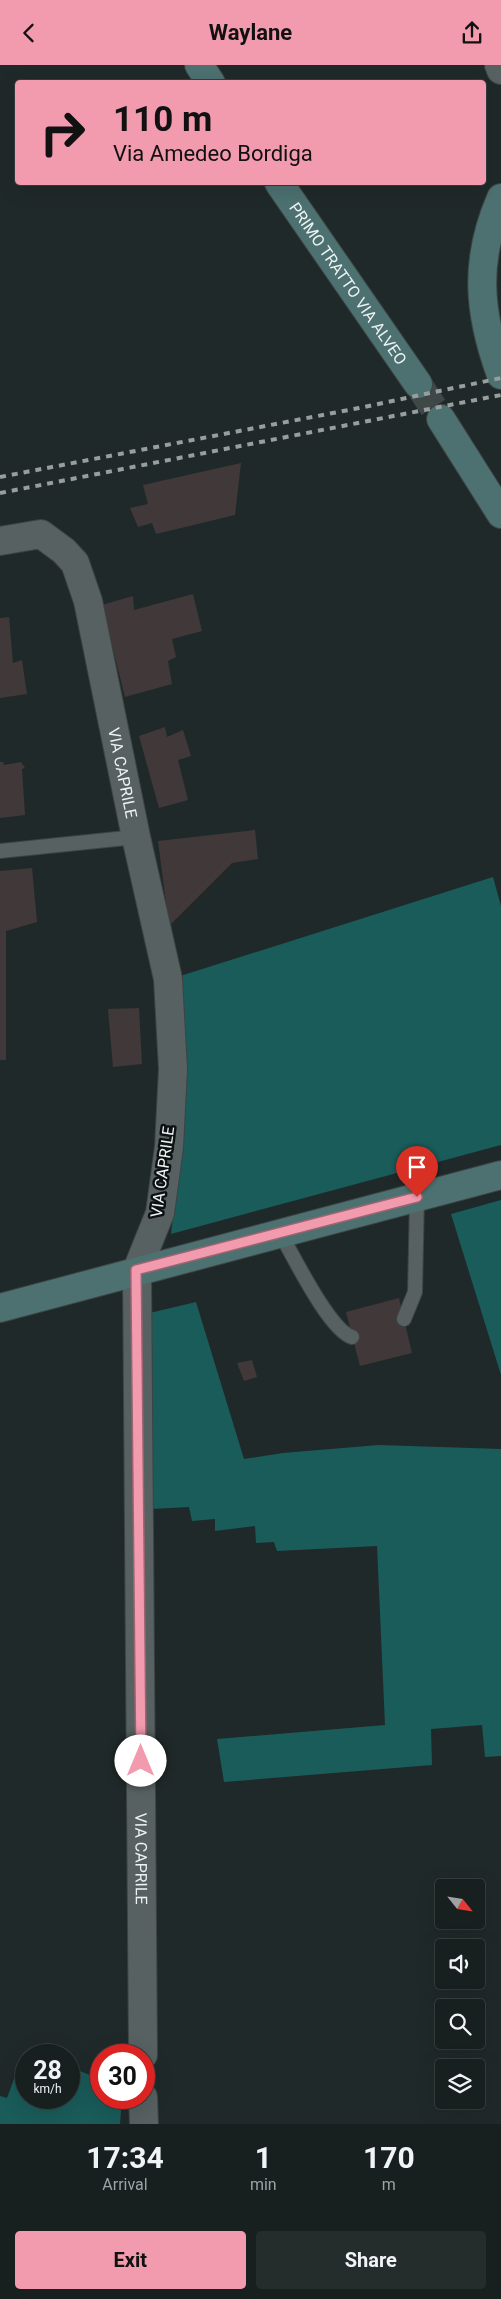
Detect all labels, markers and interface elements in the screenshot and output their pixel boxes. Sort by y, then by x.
icon: back [15,19,43,47]
icon: share [458,19,486,47]
text: Waylane [209,20,292,45]
text: 110 m [113,99,212,140]
icon: right [30,100,95,165]
text: Via Amedeo Bordiga [113,141,313,166]
street label: PRIMO TRATTO VIA ALVEO [285,199,411,368]
street label: VIA CAPRILE [104,726,141,820]
street label: VIA CAPRILE [147,1125,178,1219]
pin [396,1146,438,1197]
icon: arrive [403,1153,431,1181]
position arrow [114,1734,166,1786]
street label: VIA CAPRILE [131,1813,151,1905]
north arrow [435,1879,485,1929]
map controls [435,1879,485,2109]
button: sound [435,1939,485,1989]
button: search [435,1999,485,2049]
speed limit sign: 30 [90,2044,155,2109]
text: 28 [33,2056,62,2085]
button: layers [435,2059,485,2109]
text: km/h [33,2082,62,2096]
text: 17:34 [86,2140,164,2175]
text: 1 [255,2140,272,2175]
text: 170 [363,2140,415,2175]
text: Arrival [102,2175,148,2194]
text: min [250,2175,277,2194]
text: m [382,2175,396,2194]
button: Exit [15,2231,246,2289]
button: Share [256,2231,486,2289]

